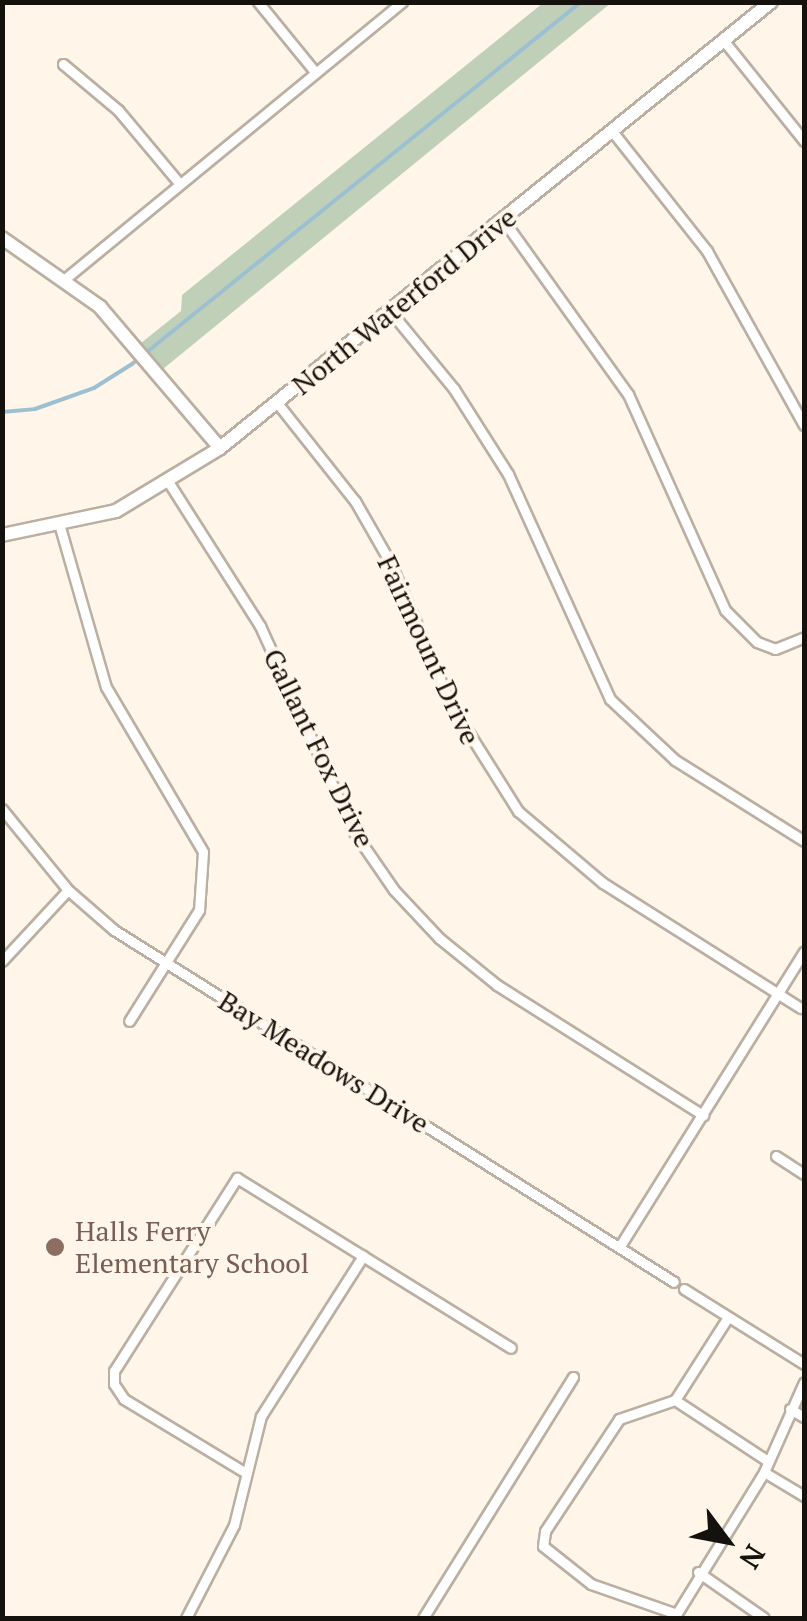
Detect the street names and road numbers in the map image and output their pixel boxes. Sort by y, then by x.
street label: North Waterford Drive [285,200,523,402]
street label: Fairmount Drive [370,550,488,750]
street label: Gallant Fox Drive [256,643,382,853]
street label: Bay Meadows Drive [213,984,435,1140]

